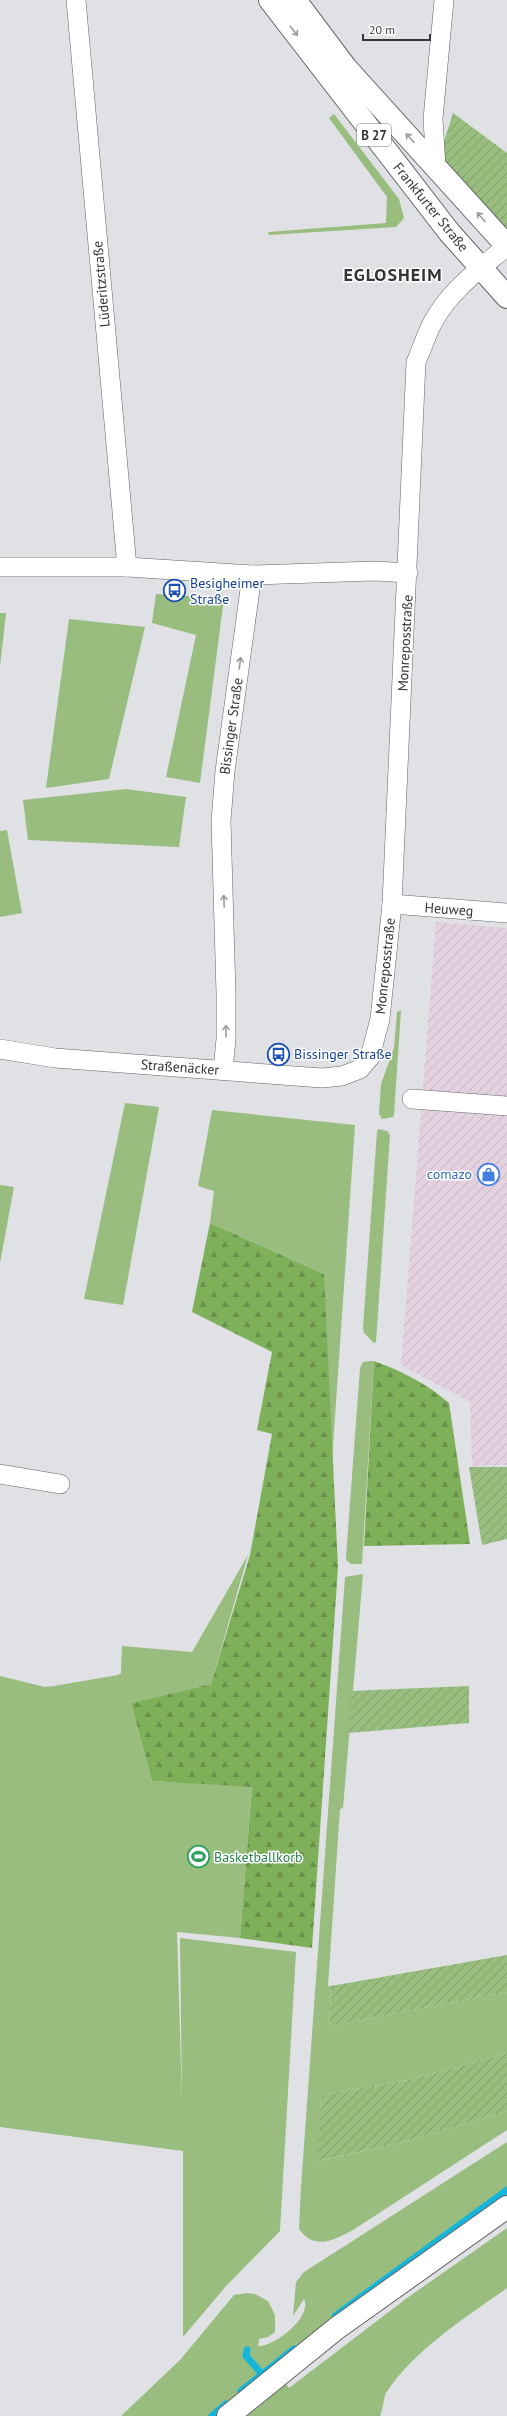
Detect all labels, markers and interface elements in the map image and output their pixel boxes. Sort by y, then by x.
scale bar [363,16,430,42]
text: 20 m [369,22,395,37]
one-way arrow [290,25,299,36]
road number: B 27 [357,124,391,146]
one-way arrow [405,133,414,144]
street label: Frankfurter Straße [389,159,473,255]
one-way arrow [477,212,486,222]
street label: Lüderitzstraße [88,240,114,328]
district label: EGLOSHEIM [343,263,443,286]
place label: Besigheimer Straße [190,574,264,608]
bus stop icon: Besigheimer Straße [161,578,187,604]
street label: Monreposstraße [393,594,417,692]
one-way arrow [236,657,244,670]
street label: Bissinger Straße [215,676,247,776]
one-way arrow [220,895,227,908]
street label: Heuweg [424,898,474,920]
street label: Monreposstraße [371,917,399,1015]
one-way arrow [222,1025,230,1038]
bus stop icon: Bissinger Straße [265,1041,291,1067]
place label: Bissinger Straße [294,1045,392,1063]
street label: Straßenäcker [140,1055,220,1079]
shop icon: comazo [475,1161,501,1187]
place label: comazo [427,1165,472,1183]
sports icon: Basketballkorb [186,1844,212,1870]
place label: Basketballkorb [214,1848,302,1866]

